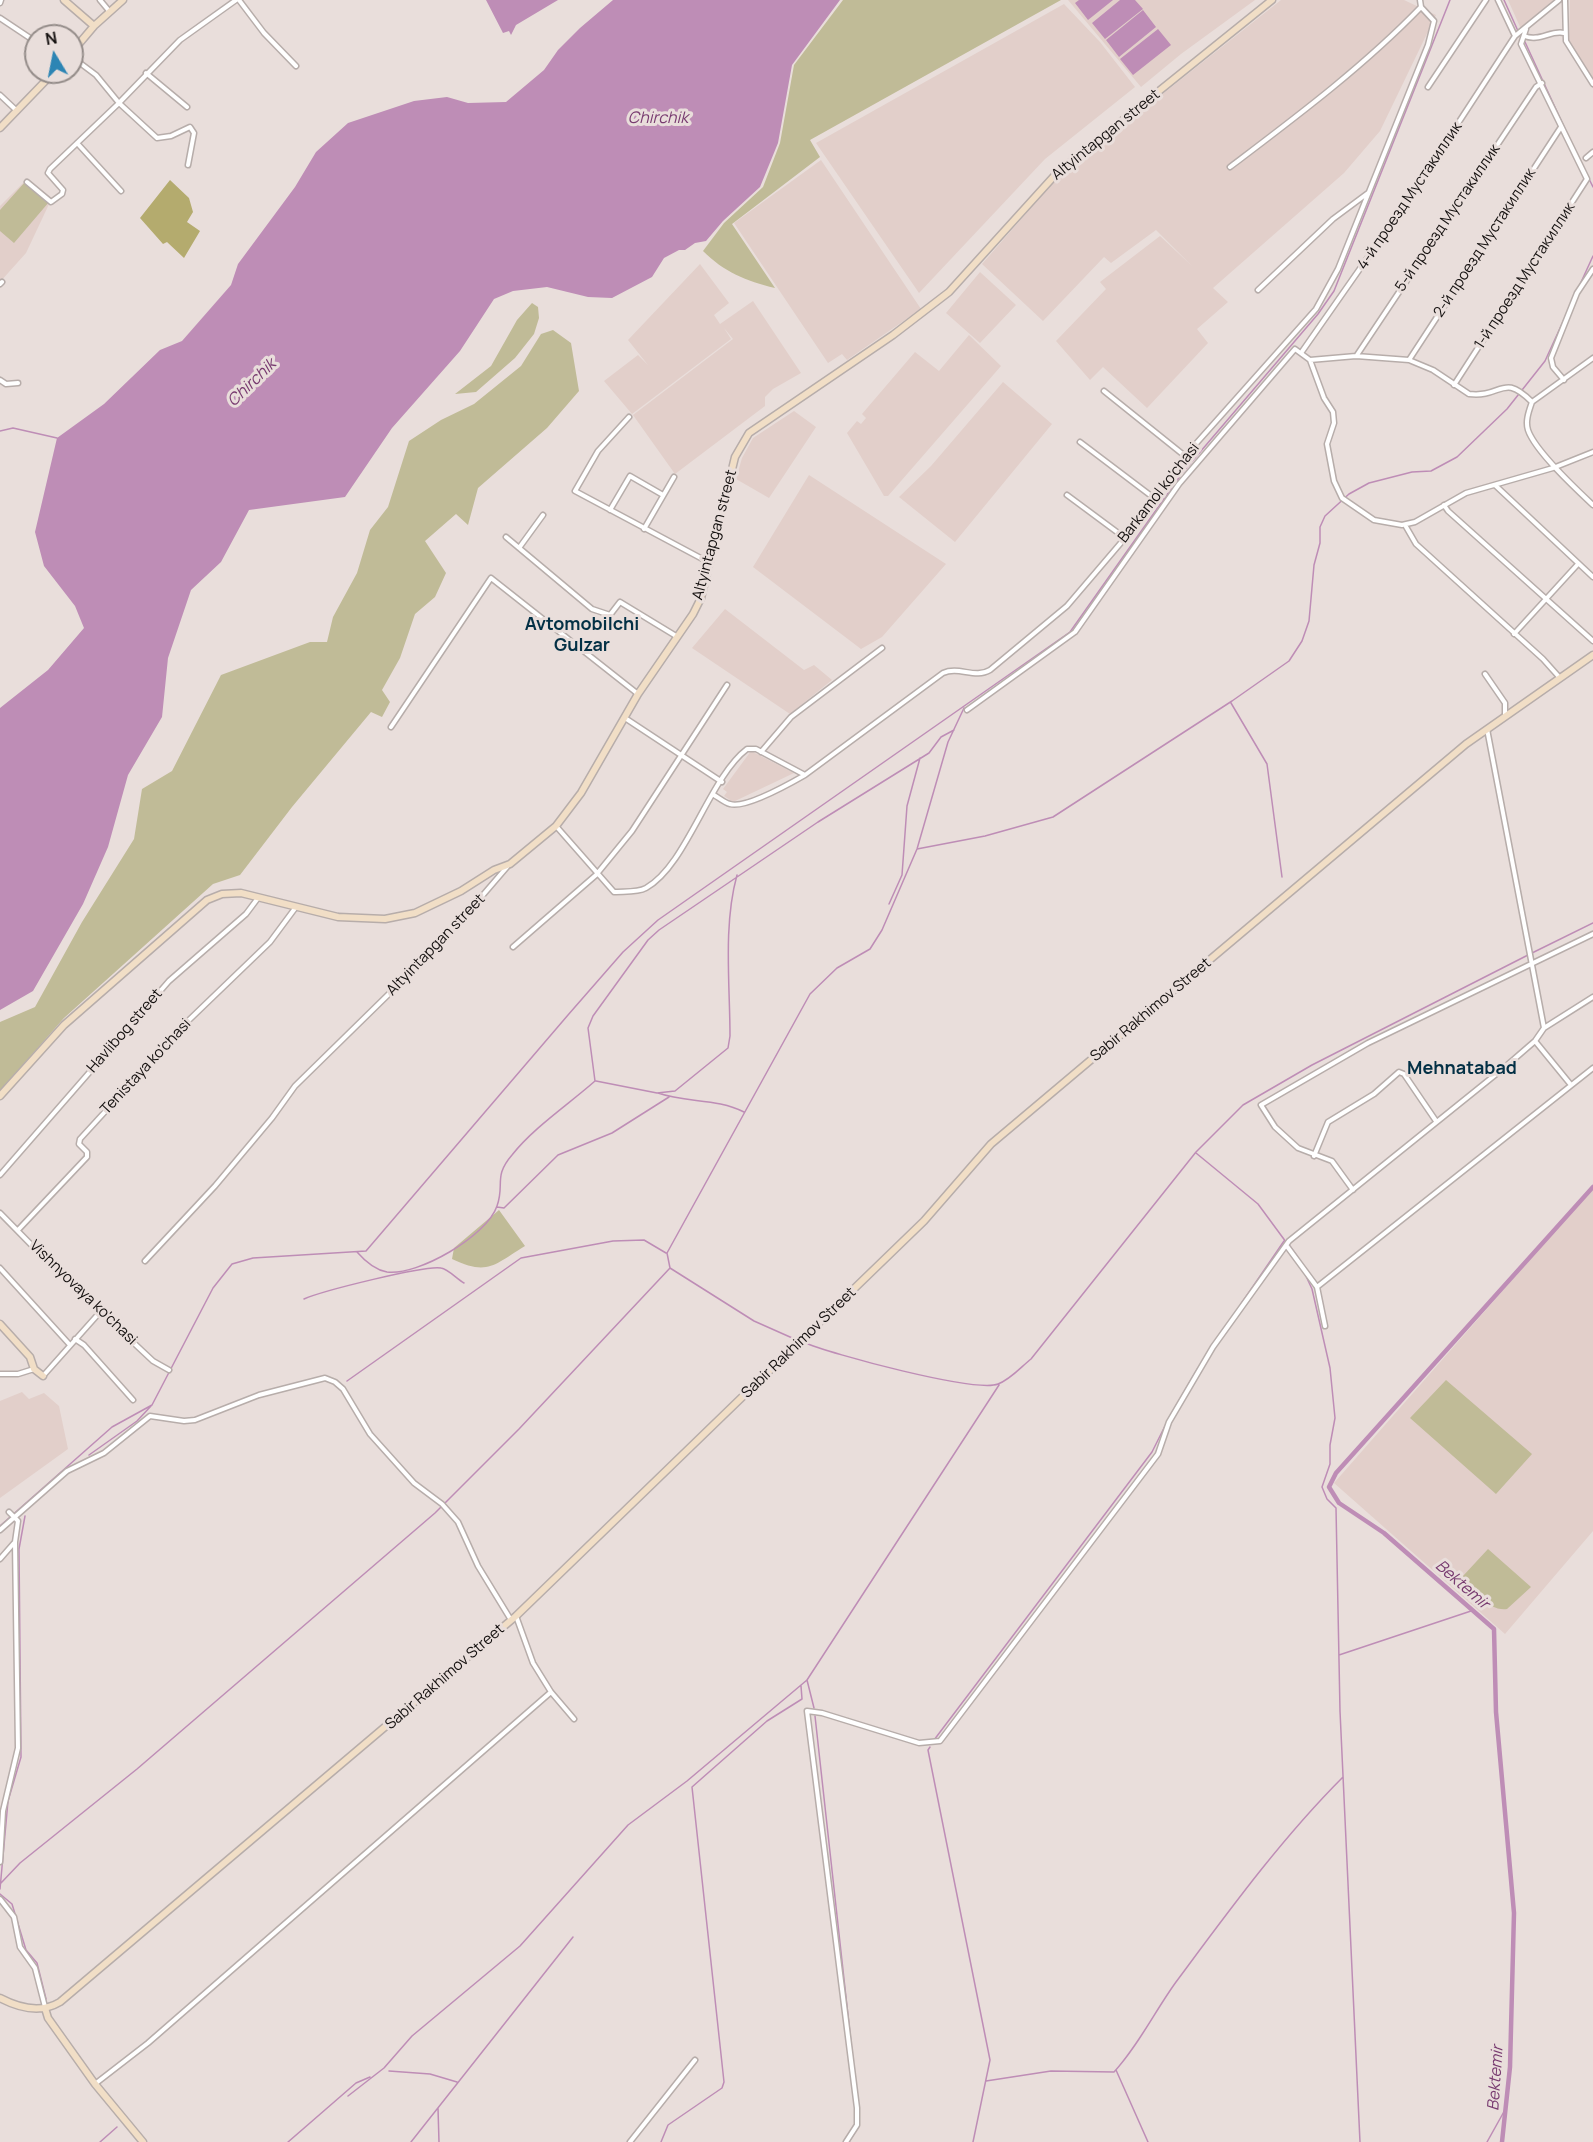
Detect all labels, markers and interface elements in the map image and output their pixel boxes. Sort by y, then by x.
north arrow [24,24,84,84]
text: N [44,26,59,50]
street label: Altyintapgan street [1048,86,1164,184]
water label: Chirchik [628,109,688,129]
street label: 4-й проезд Мустакиллик [1354,119,1466,273]
street label: 5-й проезд Мустакиллик [1392,141,1504,295]
street label: 2-й проезд Мустакиллик [1430,165,1540,321]
street label: 1-й проезд Мустакиллик [1471,199,1579,353]
water label: Chirchik [224,355,280,411]
street label: Barkamol ko'chasi [1114,440,1204,546]
street label: Altyintapgan street [689,468,741,602]
district label: Avtomobilchi Gulzar [525,614,639,656]
street label: Altyintapgan street [383,891,489,999]
street label: Sabir Rakhimov Street [1087,954,1215,1066]
street label: Hаvlibog street [84,985,166,1077]
street label: Tenistaya ko'chasi [97,1015,195,1119]
district label: Mehnatabad [1407,1058,1517,1080]
street label: Vishnyovaya ko'chasi [25,1237,141,1349]
street label: Sabir Rakhimov Street [738,1284,860,1402]
water label: Bektemir [1431,1556,1493,1614]
street label: Sabir Rakhimov Street [382,1620,508,1734]
water label: Bektemir [1484,2045,1508,2111]

